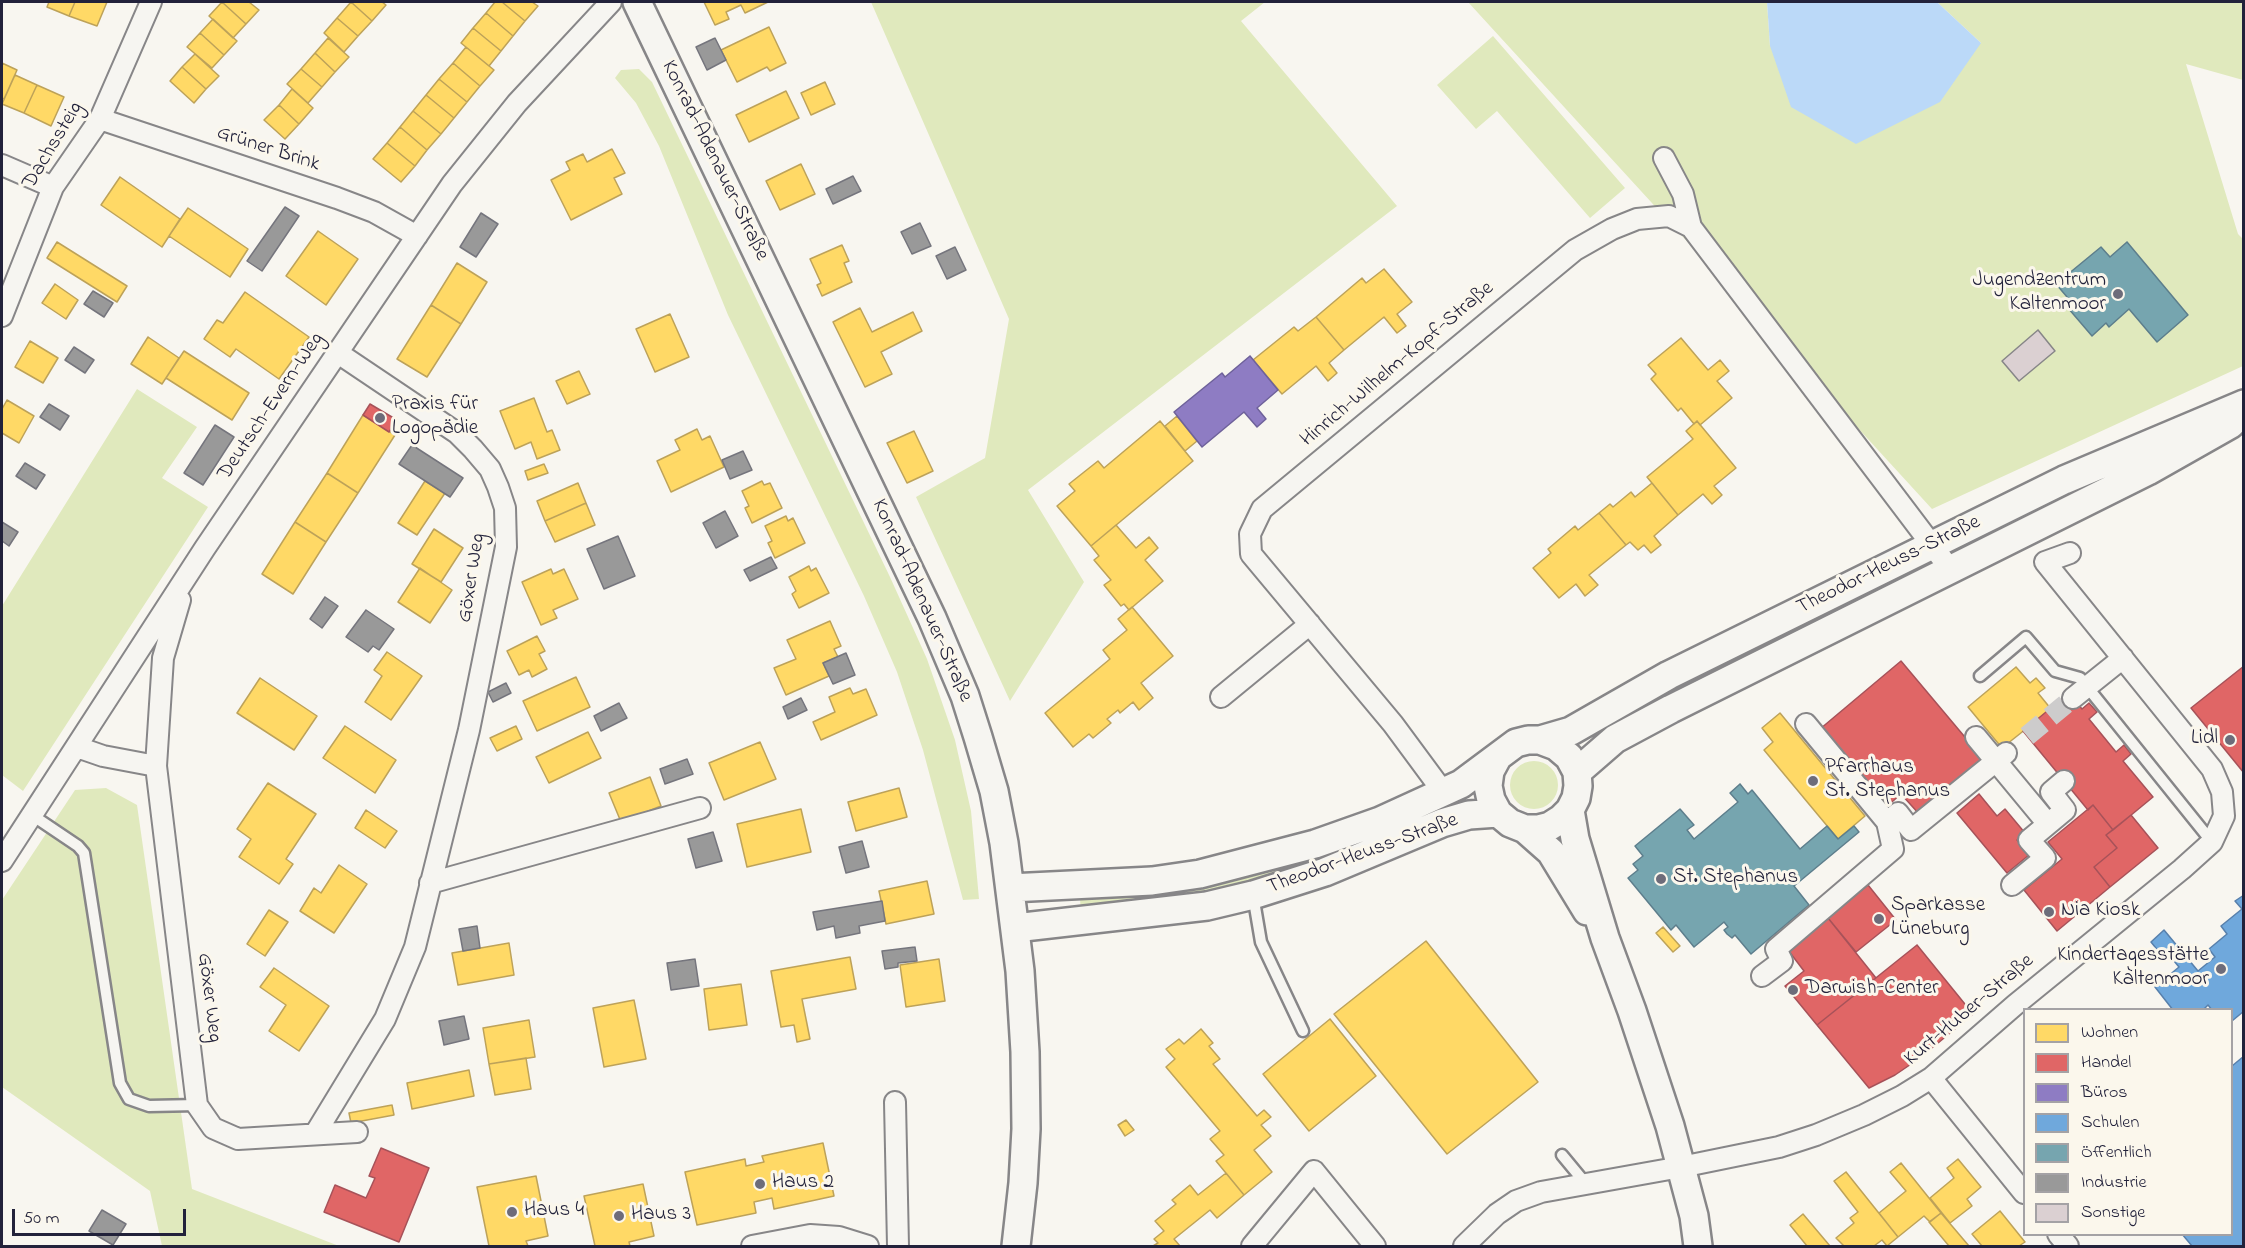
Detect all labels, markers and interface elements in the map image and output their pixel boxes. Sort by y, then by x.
street label: Konrad-Adenauer-Straße [655,57,773,265]
street label: Dachssteig [18,98,90,194]
street label: Grüner Brink [213,121,323,179]
place label: Jugendzentrum Kaltenmoor [1972,269,2106,319]
street label: Hinrich-Wilhelm-Kopf-Straße [1296,277,1500,453]
marker: Jugendzentrum Kaltenmoor [2111,287,2125,301]
street label: Deutsch-Evern-Weg [213,328,331,486]
place label: Praxis für Logopädie [392,393,478,443]
marker: Praxis für Logopädie [373,411,387,425]
street label: Konrad-Adenauer-Straße [865,496,977,706]
street label: Theodor-Heuss-Straße [1793,511,1985,621]
street label: Göxer Weg [454,532,492,624]
place label: Lidl [2191,727,2218,753]
marker: Lidl [2223,733,2237,747]
place label: Pfarrhaus St. Stephanus [1825,756,1950,806]
marker: Pfarrhaus St. Stephanus [1806,774,1820,788]
street label: Theodor-Heuss-Straße [1264,809,1462,901]
place label: St. Stephanus [1673,866,1798,892]
marker: St. Stephanus [1654,872,1668,886]
place label: Sparkasse Lüneburg [1891,894,1985,944]
place label: Nia Kiosk [2061,899,2140,925]
marker: Nia Kiosk [2042,905,2056,919]
marker: Sparkasse Lüneburg [1872,912,1886,926]
place label: Kindertagesstätte Kaltenmoor [2057,944,2209,994]
street label: Kurt-Huber-Straße [1900,949,2040,1073]
street label: Göxer Weg [190,952,226,1044]
marker: Kindertagesstätte Kaltenmoor [2214,962,2228,976]
place label: Darwish-Center [1805,977,1939,1003]
marker: Darwish-Center [1786,983,1800,997]
legend [2023,1008,2233,1236]
text: Wohnen [2081,1020,2138,1046]
text: Handel [2081,1050,2131,1076]
text: Büros [2081,1080,2127,1106]
text: Schulen [2081,1110,2139,1136]
text: Öffentlich [2081,1140,2152,1166]
text: Industrie [2081,1170,2147,1196]
place label: Haus 2 [772,1171,834,1197]
marker: Haus 2 [753,1177,767,1191]
scale bar [15,1197,189,1235]
place label: Haus 4 [524,1199,584,1225]
text: Sonstige [2081,1200,2145,1226]
place label: Haus 3 [631,1203,691,1229]
marker: Haus 4 [505,1205,519,1219]
text: 50 m [23,1206,60,1232]
marker: Haus 3 [612,1209,626,1223]

